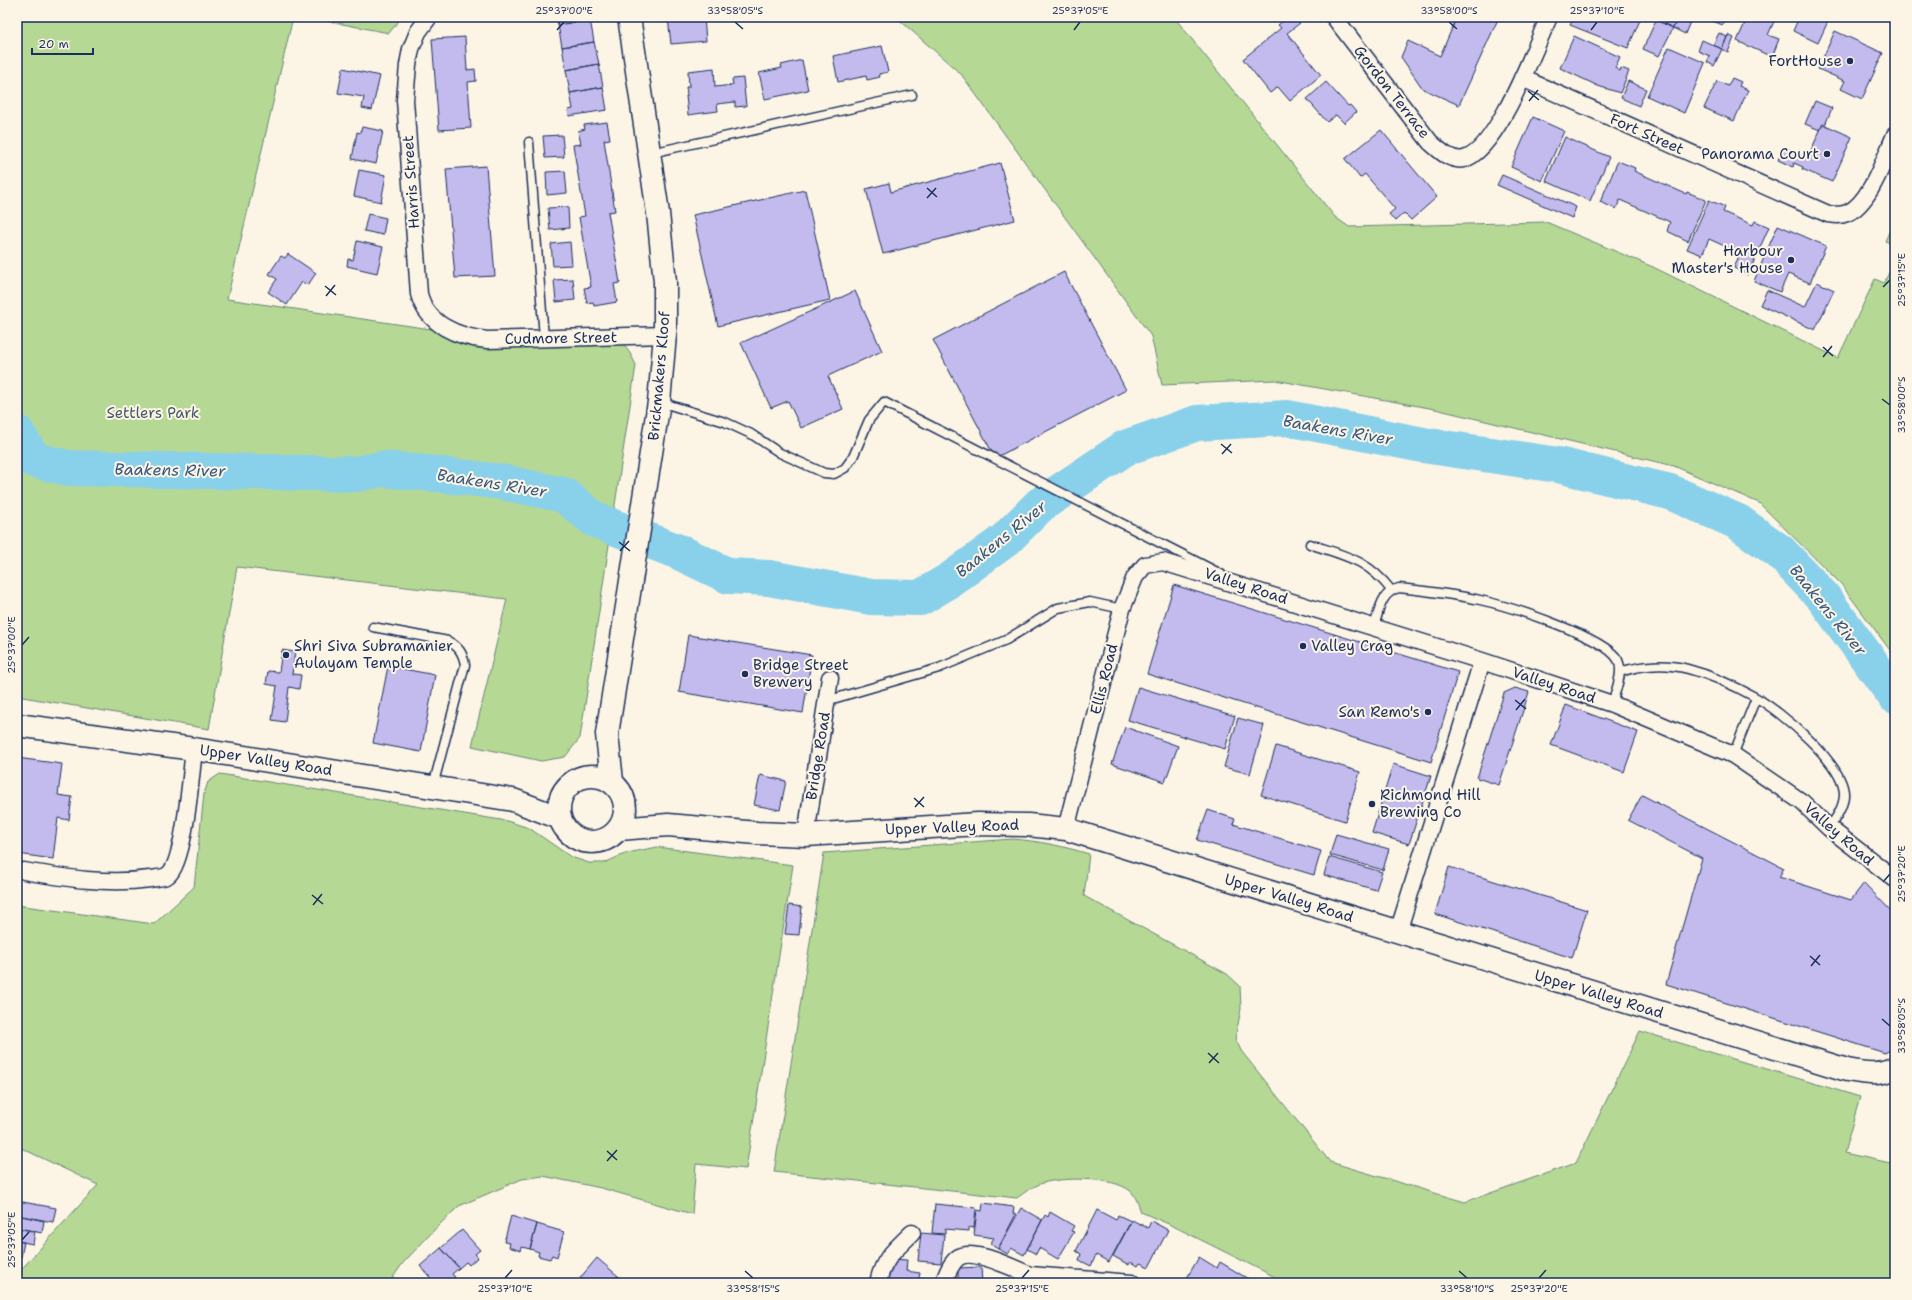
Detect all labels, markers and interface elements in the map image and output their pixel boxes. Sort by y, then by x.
text: 25°37'00"E [535,4,593,17]
text: 33°58'05"S [707,4,763,17]
text: 25°37'05"E [1052,4,1108,17]
text: 33°58'00"S [1420,4,1478,17]
text: 25°37'10"E [1570,4,1624,17]
scale bar [32,30,93,56]
text: 20 m [38,36,69,52]
street label: Gordon Terrace [1349,41,1435,143]
place label: FortHouse [1768,51,1842,71]
marker: FortHouse [1845,56,1855,66]
street label: Fort Street [1607,109,1687,159]
street label: Harris Street [398,135,424,229]
place label: Panorama Court [1701,144,1819,164]
marker: Panorama Court [1822,149,1832,159]
place label: Harbour Master's House [1672,241,1783,278]
text: 25°37'15"E [1895,253,1908,307]
marker: Harbour Master's House [1786,255,1796,265]
street label: Brickmakers Kloof [643,310,675,442]
street label: Cudmore Street [505,327,617,349]
text: 33°58'00"S [1895,376,1908,434]
park label: Settlers Park [107,403,199,423]
water label: Baakens River [1281,410,1395,450]
water label: Baakens River [114,459,226,481]
water label: Baakens River [435,464,549,502]
water label: Baakens River [951,496,1051,582]
water label: Baakens River [1785,560,1871,660]
street label: Valley Road [1202,563,1291,609]
text: 25°37'00"E [5,616,18,674]
place label: Shri Siva Subramanier Aulayam Temple [294,636,453,673]
place label: Valley Crag [1311,636,1393,656]
street label: Ellis Road [1086,641,1123,716]
marker: Valley Crag [1298,641,1308,651]
marker: Shri Siva Subramanier Aulayam Temple [281,650,291,660]
place label: Bridge Street Brewery [753,655,849,692]
street label: Valley Road [1510,662,1599,708]
marker: Bridge Street Brewery [740,669,750,679]
place label: San Remo's [1338,702,1420,722]
marker: San Remo's [1423,707,1433,717]
street label: Bridge Road [801,710,835,802]
street label: Upper Valley Road [198,740,334,780]
place label: Richmond Hill Brewing Co [1380,785,1481,822]
street label: Valley Road [1800,798,1879,870]
marker: Richmond Hill Brewing Co [1367,799,1377,809]
street label: Upper Valley Road [885,815,1020,839]
text: 25°37'20"E [1895,845,1908,903]
street label: Upper Valley Road [1222,869,1356,927]
street label: Upper Valley Road [1532,965,1666,1023]
text: 33°58'05"S [1895,998,1908,1054]
text: 25°37'05"E [5,1212,18,1268]
text: 25°37'10"E [478,1282,532,1295]
text: 33°58'15"S [726,1282,780,1295]
text: 25°37'15"E [995,1282,1049,1295]
text: 33°58'10"S [1440,1282,1495,1295]
text: 25°37'20"E [1510,1282,1568,1295]

